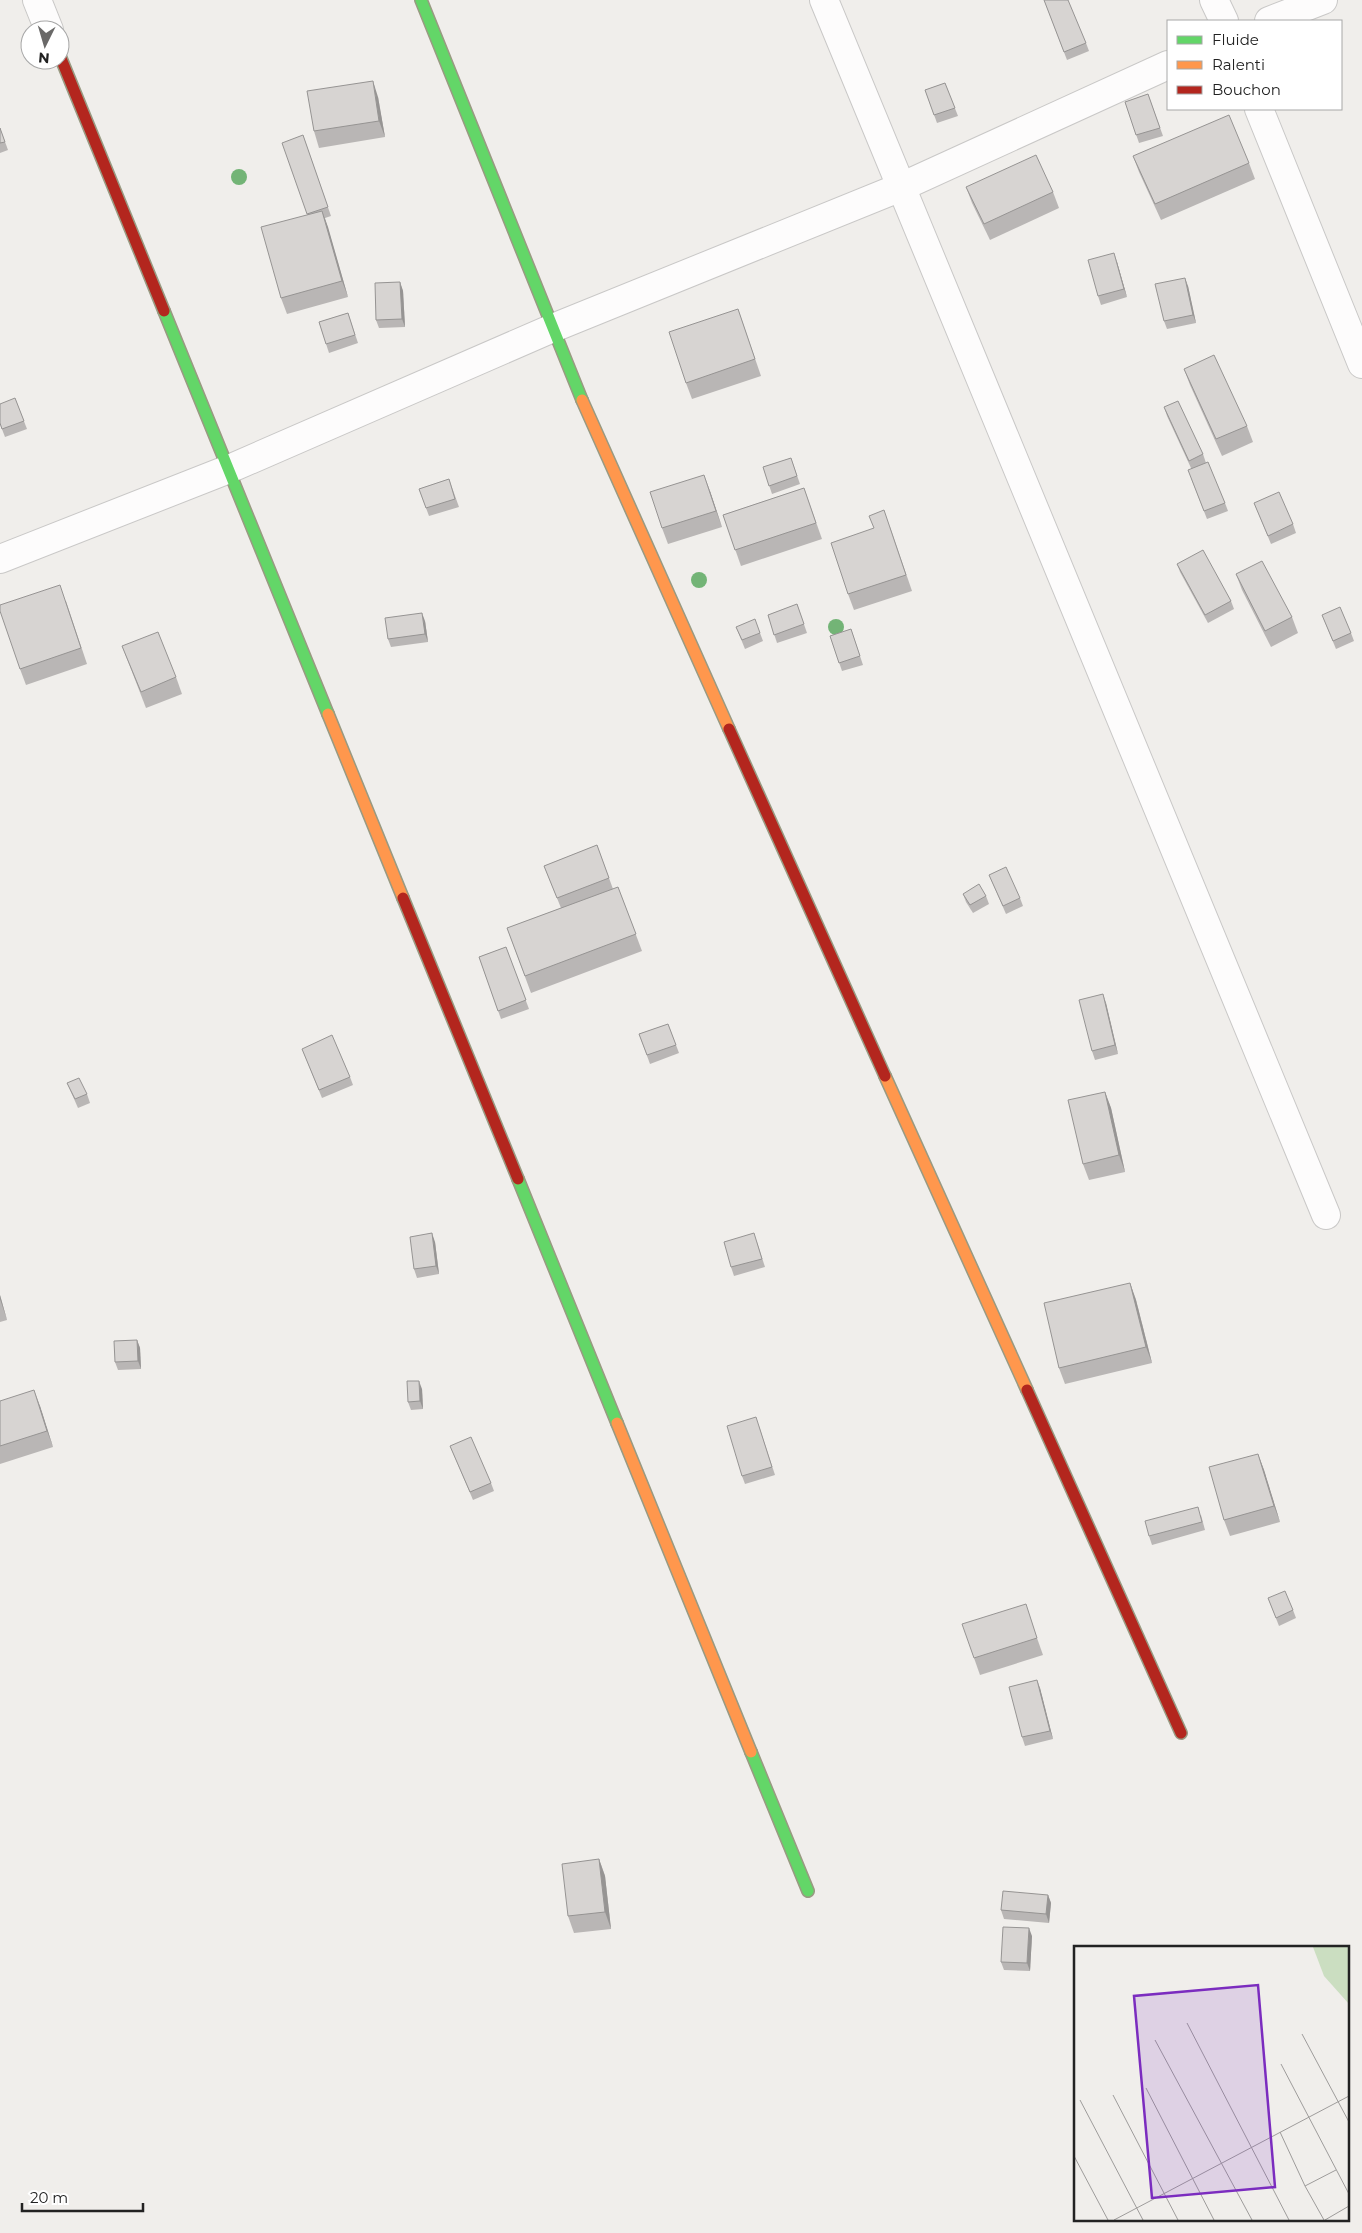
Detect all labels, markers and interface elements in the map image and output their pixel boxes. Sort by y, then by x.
north arrow [20,20,70,70]
legend [1167,20,1342,110]
text: Fluide [1212,30,1259,49]
text: N [37,48,50,67]
text: Ralenti [1212,55,1265,74]
text: Bouchon [1212,80,1281,99]
inset map [1074,1946,1350,2220]
scale bar [22,2180,144,2212]
text: 20 m [30,2188,68,2207]

